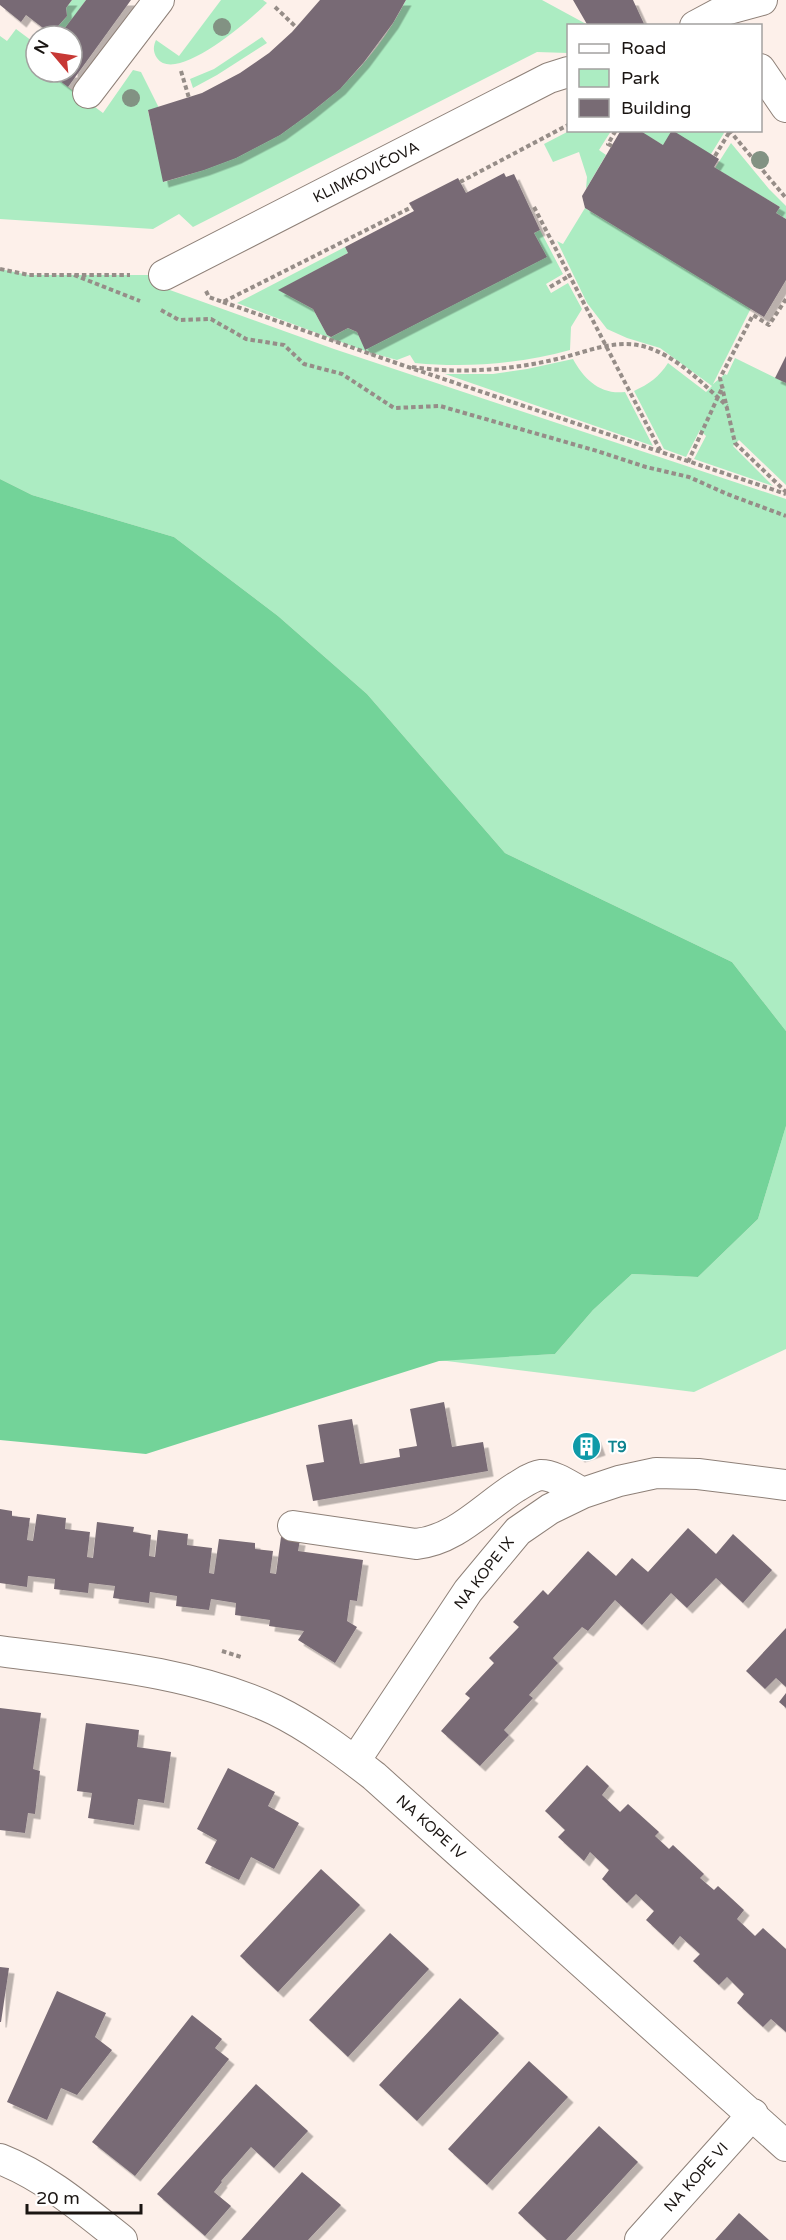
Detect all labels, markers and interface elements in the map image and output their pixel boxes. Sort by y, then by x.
north arrow [24,24,84,84]
legend [567,24,762,132]
text: N [30,37,54,58]
text: Road [621,37,666,59]
text: Park [621,67,660,89]
text: Building [621,97,691,119]
street label: KLIMKOVIČOVA [310,137,422,207]
building icon: T9 [571,1431,603,1463]
place label: T9 [607,1438,627,1456]
street label: NA KOPE IX [450,1533,518,1613]
street label: NA KOPE IV [393,1791,470,1863]
street label: NA KOPE VI [660,2139,732,2215]
scale bar [27,2177,141,2215]
text: 20 m [36,2187,80,2209]

